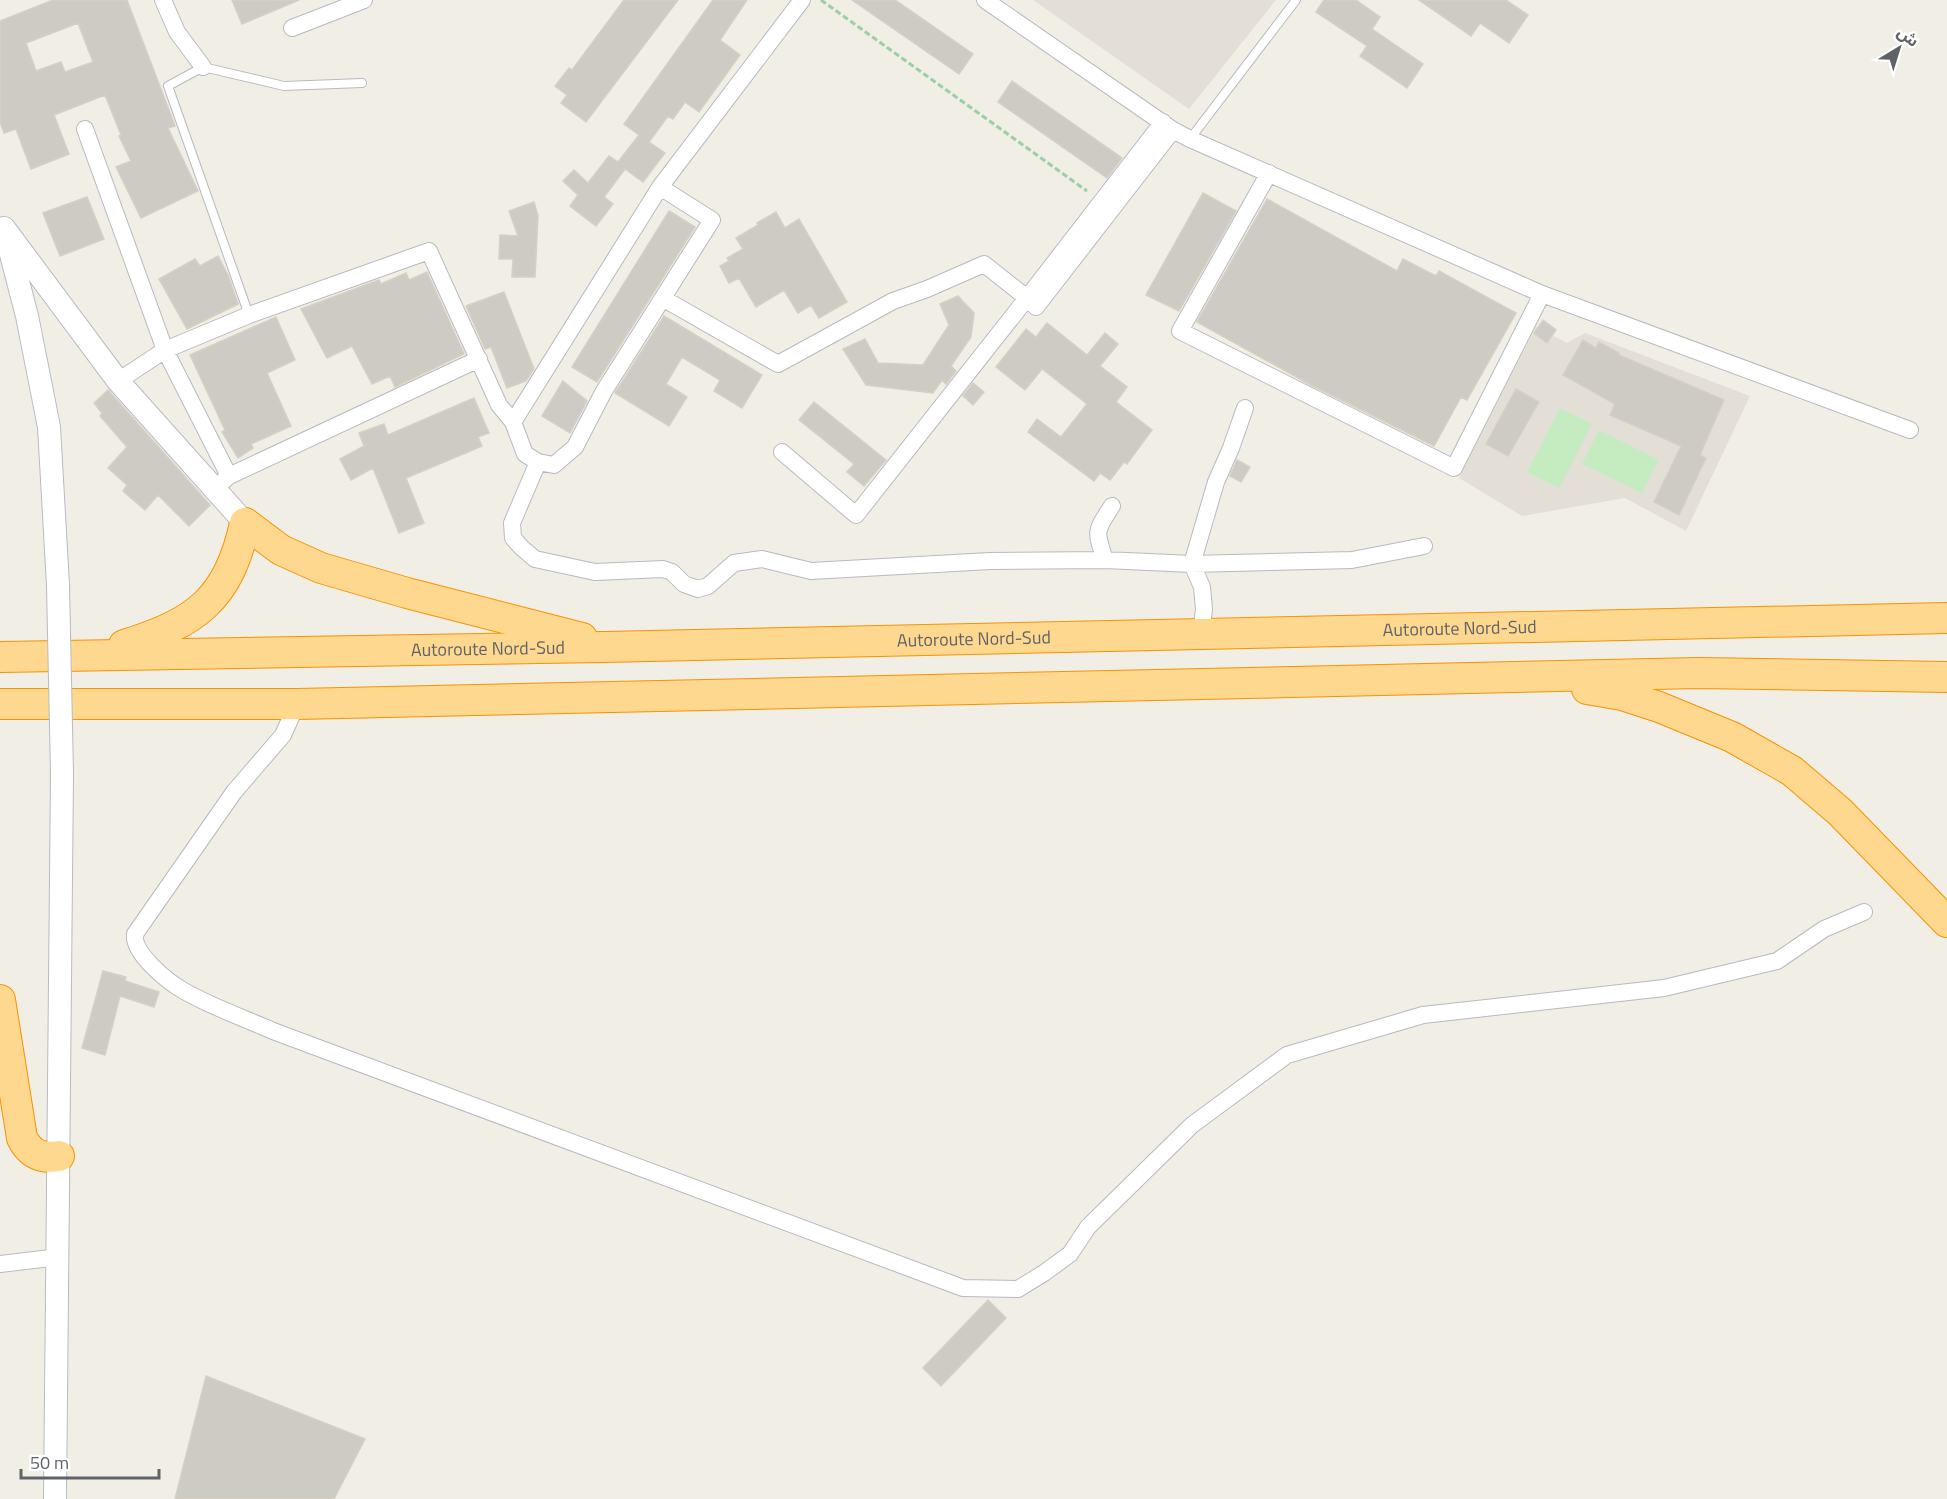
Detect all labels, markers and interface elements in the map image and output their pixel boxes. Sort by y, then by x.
north arrow [1869,18,1929,78]
text: ش [1892,20,1924,52]
street label: Autoroute Nord-Sud [1382,613,1537,643]
street label: Autoroute Nord-Sud [897,623,1051,654]
street label: Autoroute Nord-Sud [411,634,565,663]
scale bar [21,1442,159,1480]
text: 50 m [30,1449,69,1476]

